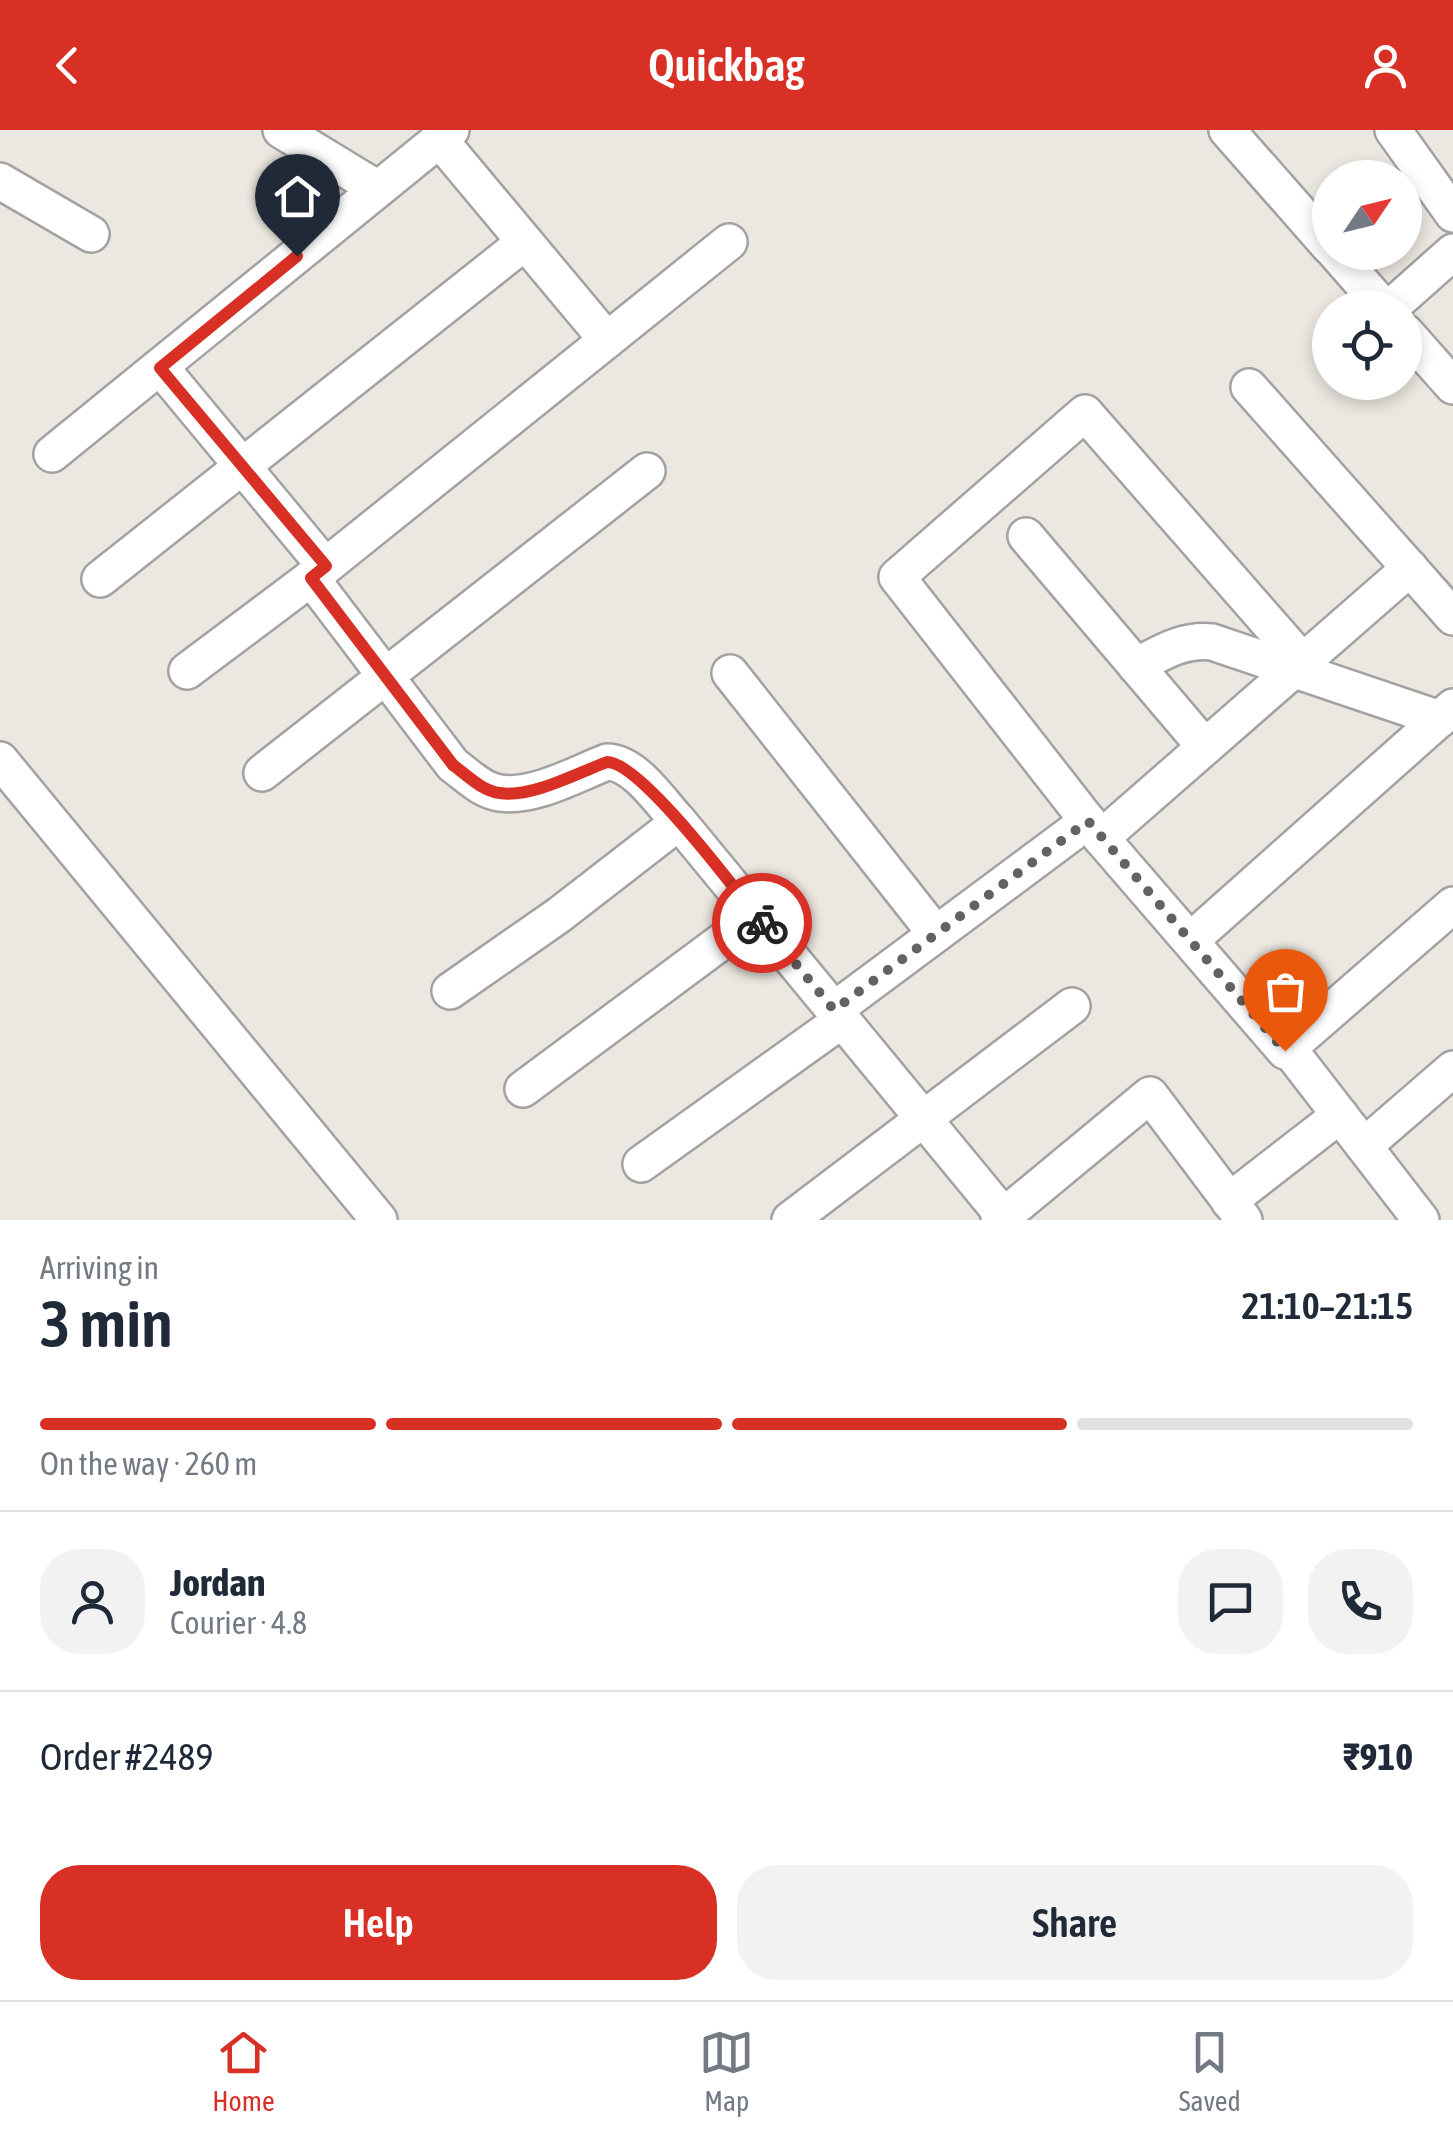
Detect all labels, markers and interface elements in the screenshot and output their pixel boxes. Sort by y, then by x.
icon: back [40,38,95,93]
icon: person [1358,38,1413,93]
text: Quickbag [648,39,805,91]
pin [255,154,340,257]
north arrow [1312,160,1422,270]
map controls [1312,160,1422,400]
icon: home [270,169,325,224]
button: locate [1312,290,1422,400]
courier [712,873,812,973]
icon: bike [735,896,790,951]
pin [1243,949,1328,1052]
icon: bag [1258,964,1313,1019]
text: Arriving in [40,1249,159,1286]
text: 21:10–21:15 [1241,1284,1413,1327]
text: 3 min [40,1286,173,1361]
text: On the way · 260 m [40,1445,257,1482]
button: person [40,1549,145,1654]
button: chat [1178,1549,1283,1654]
button: phone [1308,1549,1413,1654]
text: Jordan [170,1561,265,1604]
text: Courier · 4.8 [170,1604,307,1641]
text: Order #2489 [40,1735,213,1778]
text: ₹910 [1343,1735,1413,1778]
button: Help [40,1865,717,1980]
button: Share [737,1865,1413,1980]
tab: Home [212,2025,275,2117]
tab: Map [699,2025,754,2117]
tab: Saved [1179,2025,1241,2117]

